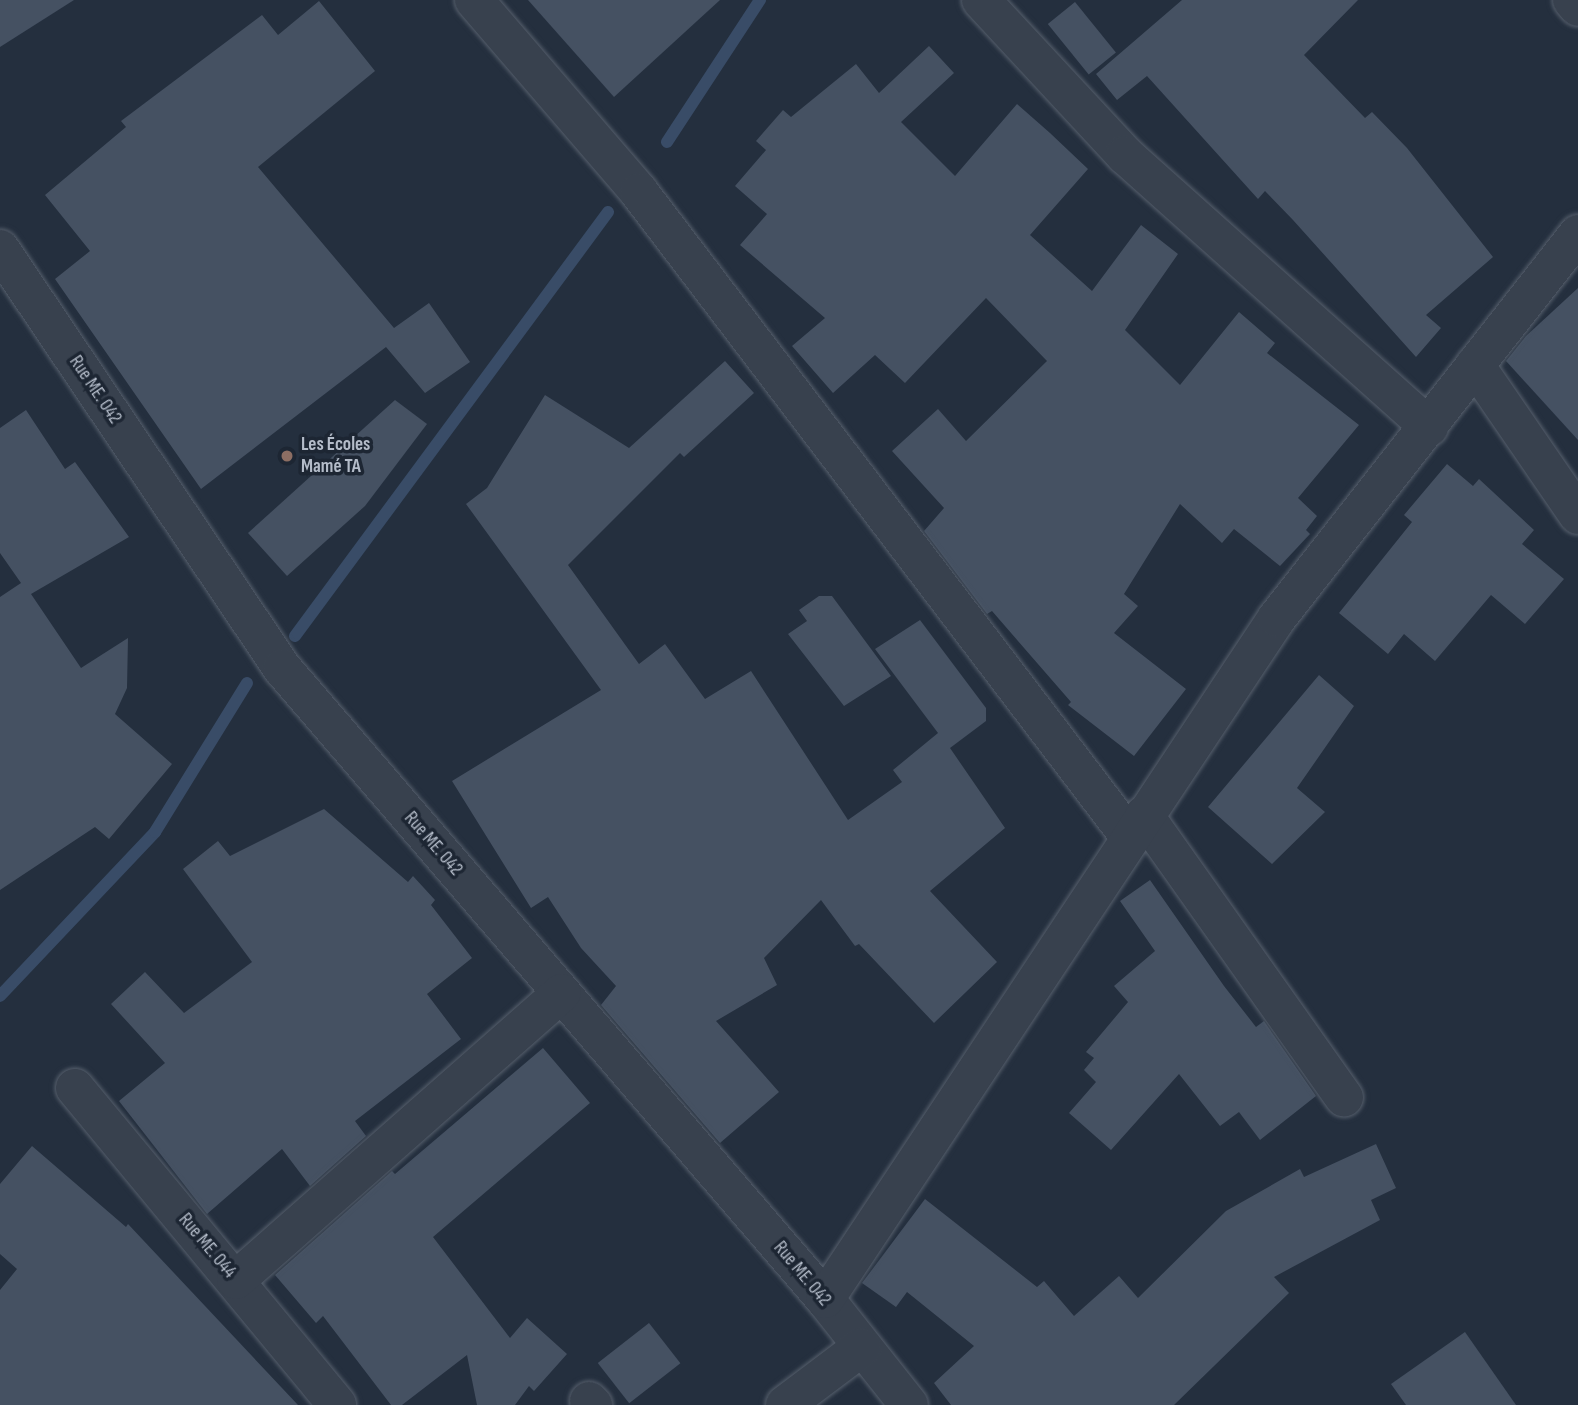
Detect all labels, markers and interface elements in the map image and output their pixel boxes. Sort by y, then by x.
street label: Rue ME. 042 [64,352,126,428]
place label: Les Écoles Mamé TA [301,434,370,478]
marker: Les Écoles Mamé TA [279,448,295,464]
street label: Rue ME. 042 [399,807,467,881]
street label: Rue ME. 044 [173,1209,241,1283]
street label: Rue ME. 042 [768,1237,836,1311]

